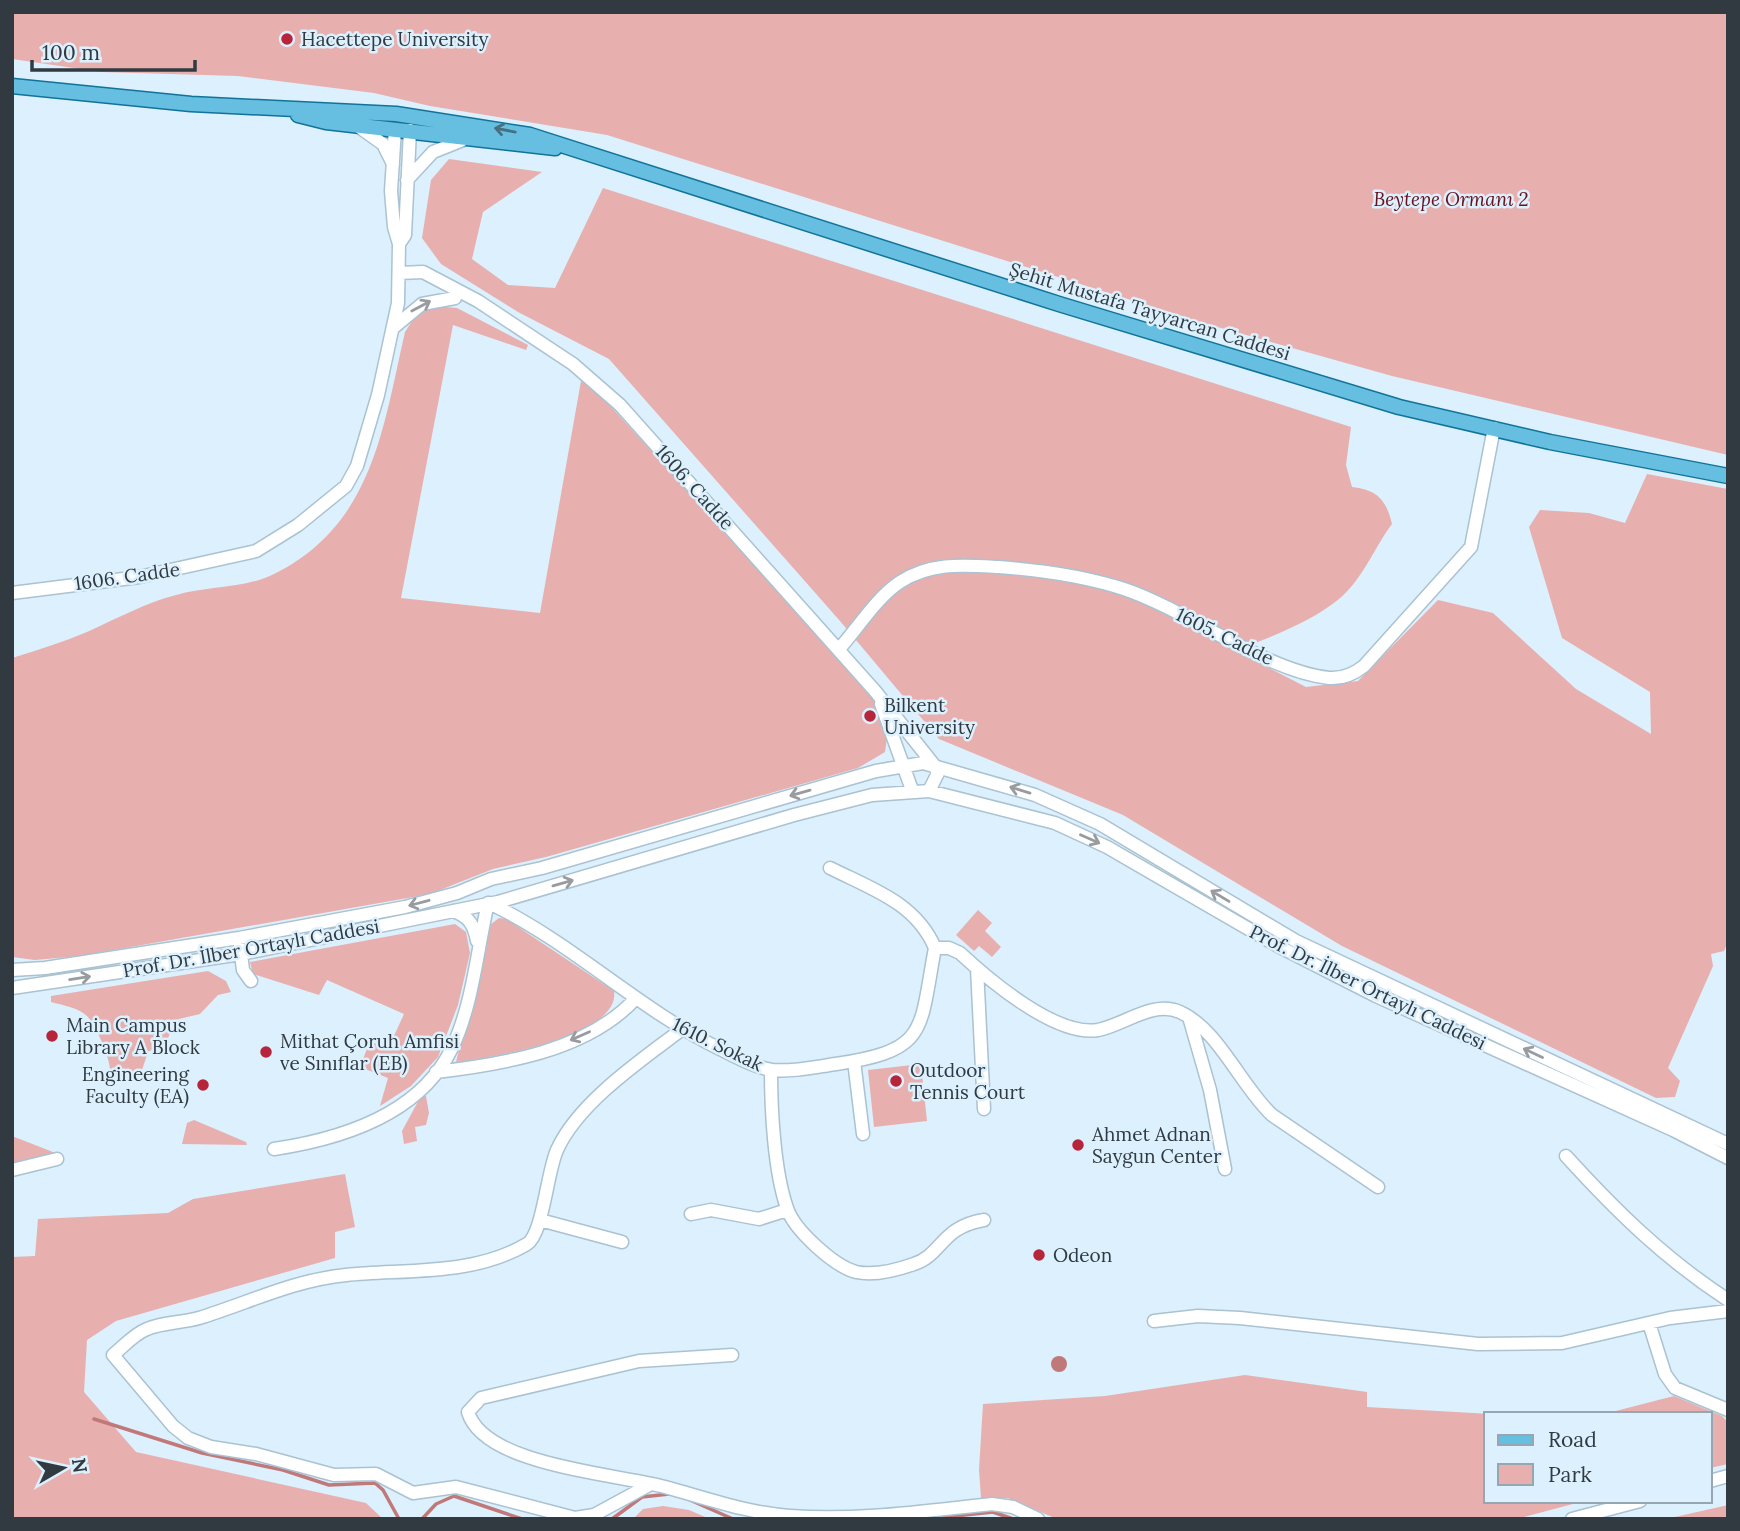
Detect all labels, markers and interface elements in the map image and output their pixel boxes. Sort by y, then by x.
place label: Hacettepe University [301,27,489,51]
scale bar [32,28,194,72]
marker: Hacettepe University [279,31,295,47]
text: 100 m [42,39,100,66]
one-way arrow [494,123,517,136]
park label: Beytepe Ormanı 2 [1374,187,1529,211]
street label: Şehit Mustafa Tayyarcan Caddesi [1007,257,1293,365]
one-way arrow [410,299,431,312]
street label: 1606. Cadde [650,439,740,535]
street label: 1606. Cadde [73,557,181,595]
street label: 1605. Cadde [1172,602,1278,670]
place label: Bilkent University [884,693,975,739]
marker: Bilkent University [862,708,878,724]
one-way arrow [1009,783,1031,796]
one-way arrow [789,788,811,801]
one-way arrow [1078,833,1100,846]
one-way arrow [552,875,574,888]
one-way arrow [1211,888,1231,902]
one-way arrow [408,898,430,911]
street label: Prof. Dr. İlber Ortaylı Caddesi [121,914,381,982]
street label: Prof. Dr. İlber Ortaylı Caddesi [1246,919,1490,1055]
one-way arrow [68,971,91,984]
street label: 1610. Sokak [669,1012,768,1077]
place label: Main Campus Library A Block [66,1013,201,1059]
marker: Main Campus Library A Block [44,1028,60,1044]
place label: Mithat Çoruh Amfisi ve Sınıflar (EB) [280,1029,459,1076]
one-way arrow [570,1030,591,1043]
marker: Mithat Çoruh Amfisi ve Sınıflar (EB) [258,1044,274,1060]
one-way arrow [1522,1046,1543,1059]
place label: Outdoor Tennis Court [910,1058,1026,1104]
place label: Engineering Faculty (EA) [82,1062,189,1109]
marker: Outdoor Tennis Court [888,1073,904,1089]
marker: Engineering Faculty (EA) [195,1077,211,1093]
place label: Ahmet Adnan Saygun Center [1091,1122,1222,1168]
marker: Ahmet Adnan Saygun Center [1070,1137,1086,1153]
place label: Odeon [1053,1243,1112,1267]
marker: Odeon [1031,1247,1047,1263]
legend [1484,1412,1712,1503]
text: Road [1548,1426,1597,1453]
north arrow [28,1433,98,1503]
text: N [67,1456,93,1475]
text: Park [1548,1461,1592,1488]

